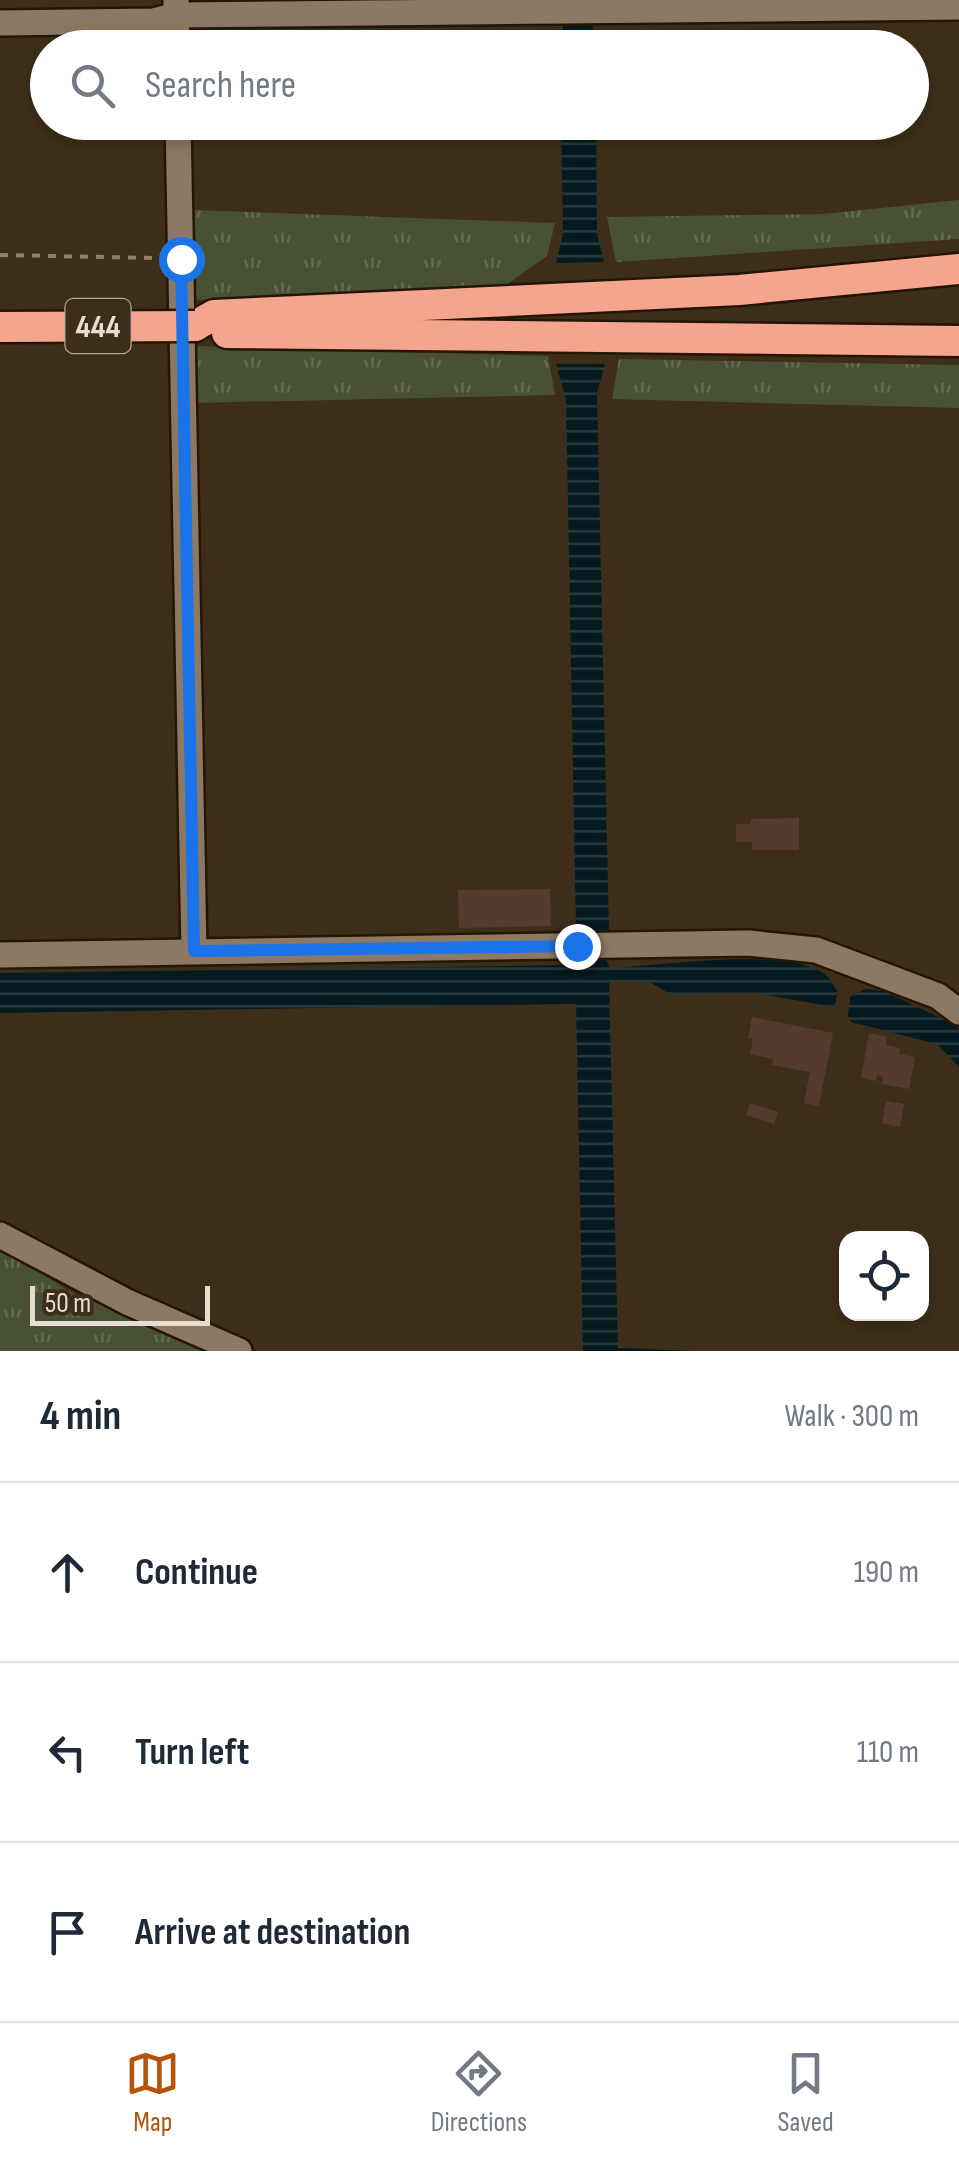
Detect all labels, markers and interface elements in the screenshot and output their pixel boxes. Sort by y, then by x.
search box [30,30,929,140]
icon: search [65,58,120,113]
text: Search here [145,63,296,108]
route start [159,237,205,283]
road number: 444 [66,299,130,353]
route end [555,924,601,970]
map controls [839,1231,929,1321]
button: locate [839,1231,929,1321]
scale bar [30,1281,210,1326]
text: 50 m [45,1287,91,1320]
text: 4 min [40,1391,121,1442]
text: Walk · 300 m [784,1397,919,1436]
icon: ahead [40,1545,95,1600]
text: Continue [135,1550,258,1595]
text: 190 m [854,1553,919,1592]
icon: left [40,1725,95,1780]
text: Turn left [135,1730,249,1775]
text: 110 m [857,1733,919,1772]
icon: arrive [40,1905,95,1960]
text: Arrive at destination [135,1910,410,1955]
tab: Map [125,2046,180,2139]
tab: Directions [431,2046,527,2139]
tab: Saved [778,2046,834,2139]

